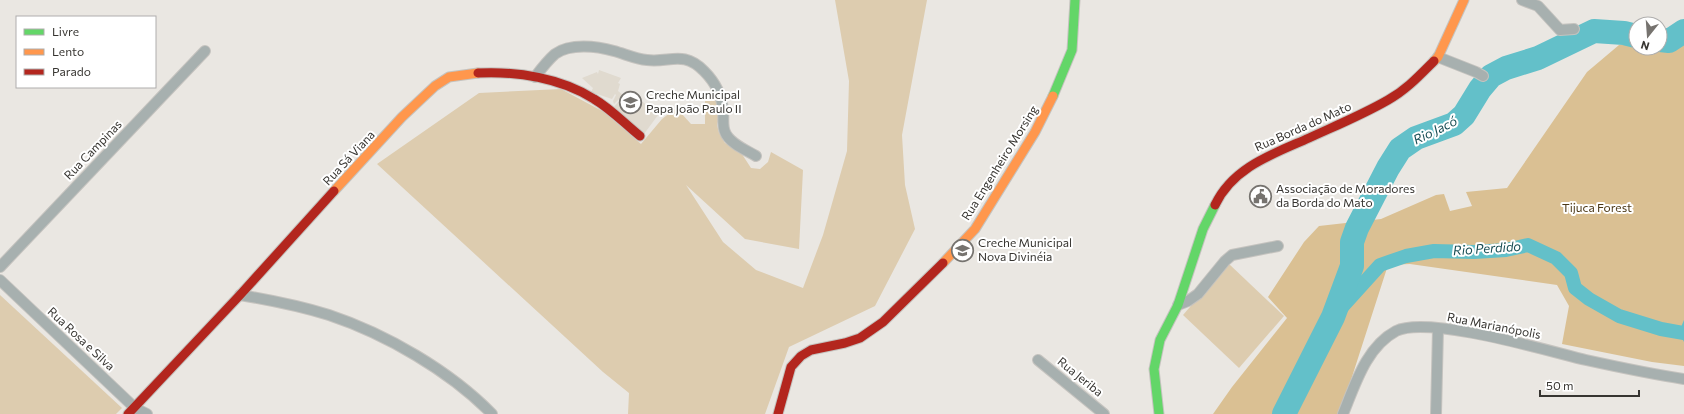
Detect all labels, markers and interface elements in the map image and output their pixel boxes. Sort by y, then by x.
legend [16,16,156,88]
north arrow [1628,16,1668,56]
text: Livre [52,24,79,38]
text: N [1639,39,1651,53]
text: Lento [52,44,84,58]
text: Parado [52,64,91,78]
place label: Creche Municipal Papa João Paulo II [646,87,742,116]
school or university icon: Creche Municipal Papa João Paulo II [618,89,644,115]
street label: Rua Borda do Mato [1252,98,1353,154]
street label: Rua Engenheiro Morsing [958,102,1040,222]
water label: Rio Jacó [1410,112,1460,148]
street label: Rua Campinas [60,117,124,182]
street label: Rua Sá Viana [319,127,377,188]
place label: Associação de Moradores da Borda do Mato [1276,181,1415,209]
public building icon: Associação de Moradores da Borda do Mato [1247,183,1273,209]
park label: Tijuca Forest [1562,200,1632,214]
place label: Creche Municipal Nova Divinéia [978,235,1072,263]
school or university icon: Creche Municipal Nova Divinéia [950,237,976,263]
water label: Rio Perdido [1452,238,1522,258]
street label: Rua Rosa e Silva [45,304,118,373]
street label: Rua Marianópolis [1446,309,1542,341]
street label: Rua Jeriba [1054,354,1106,400]
scale bar [1540,372,1639,398]
text: 50 m [1546,378,1574,392]

